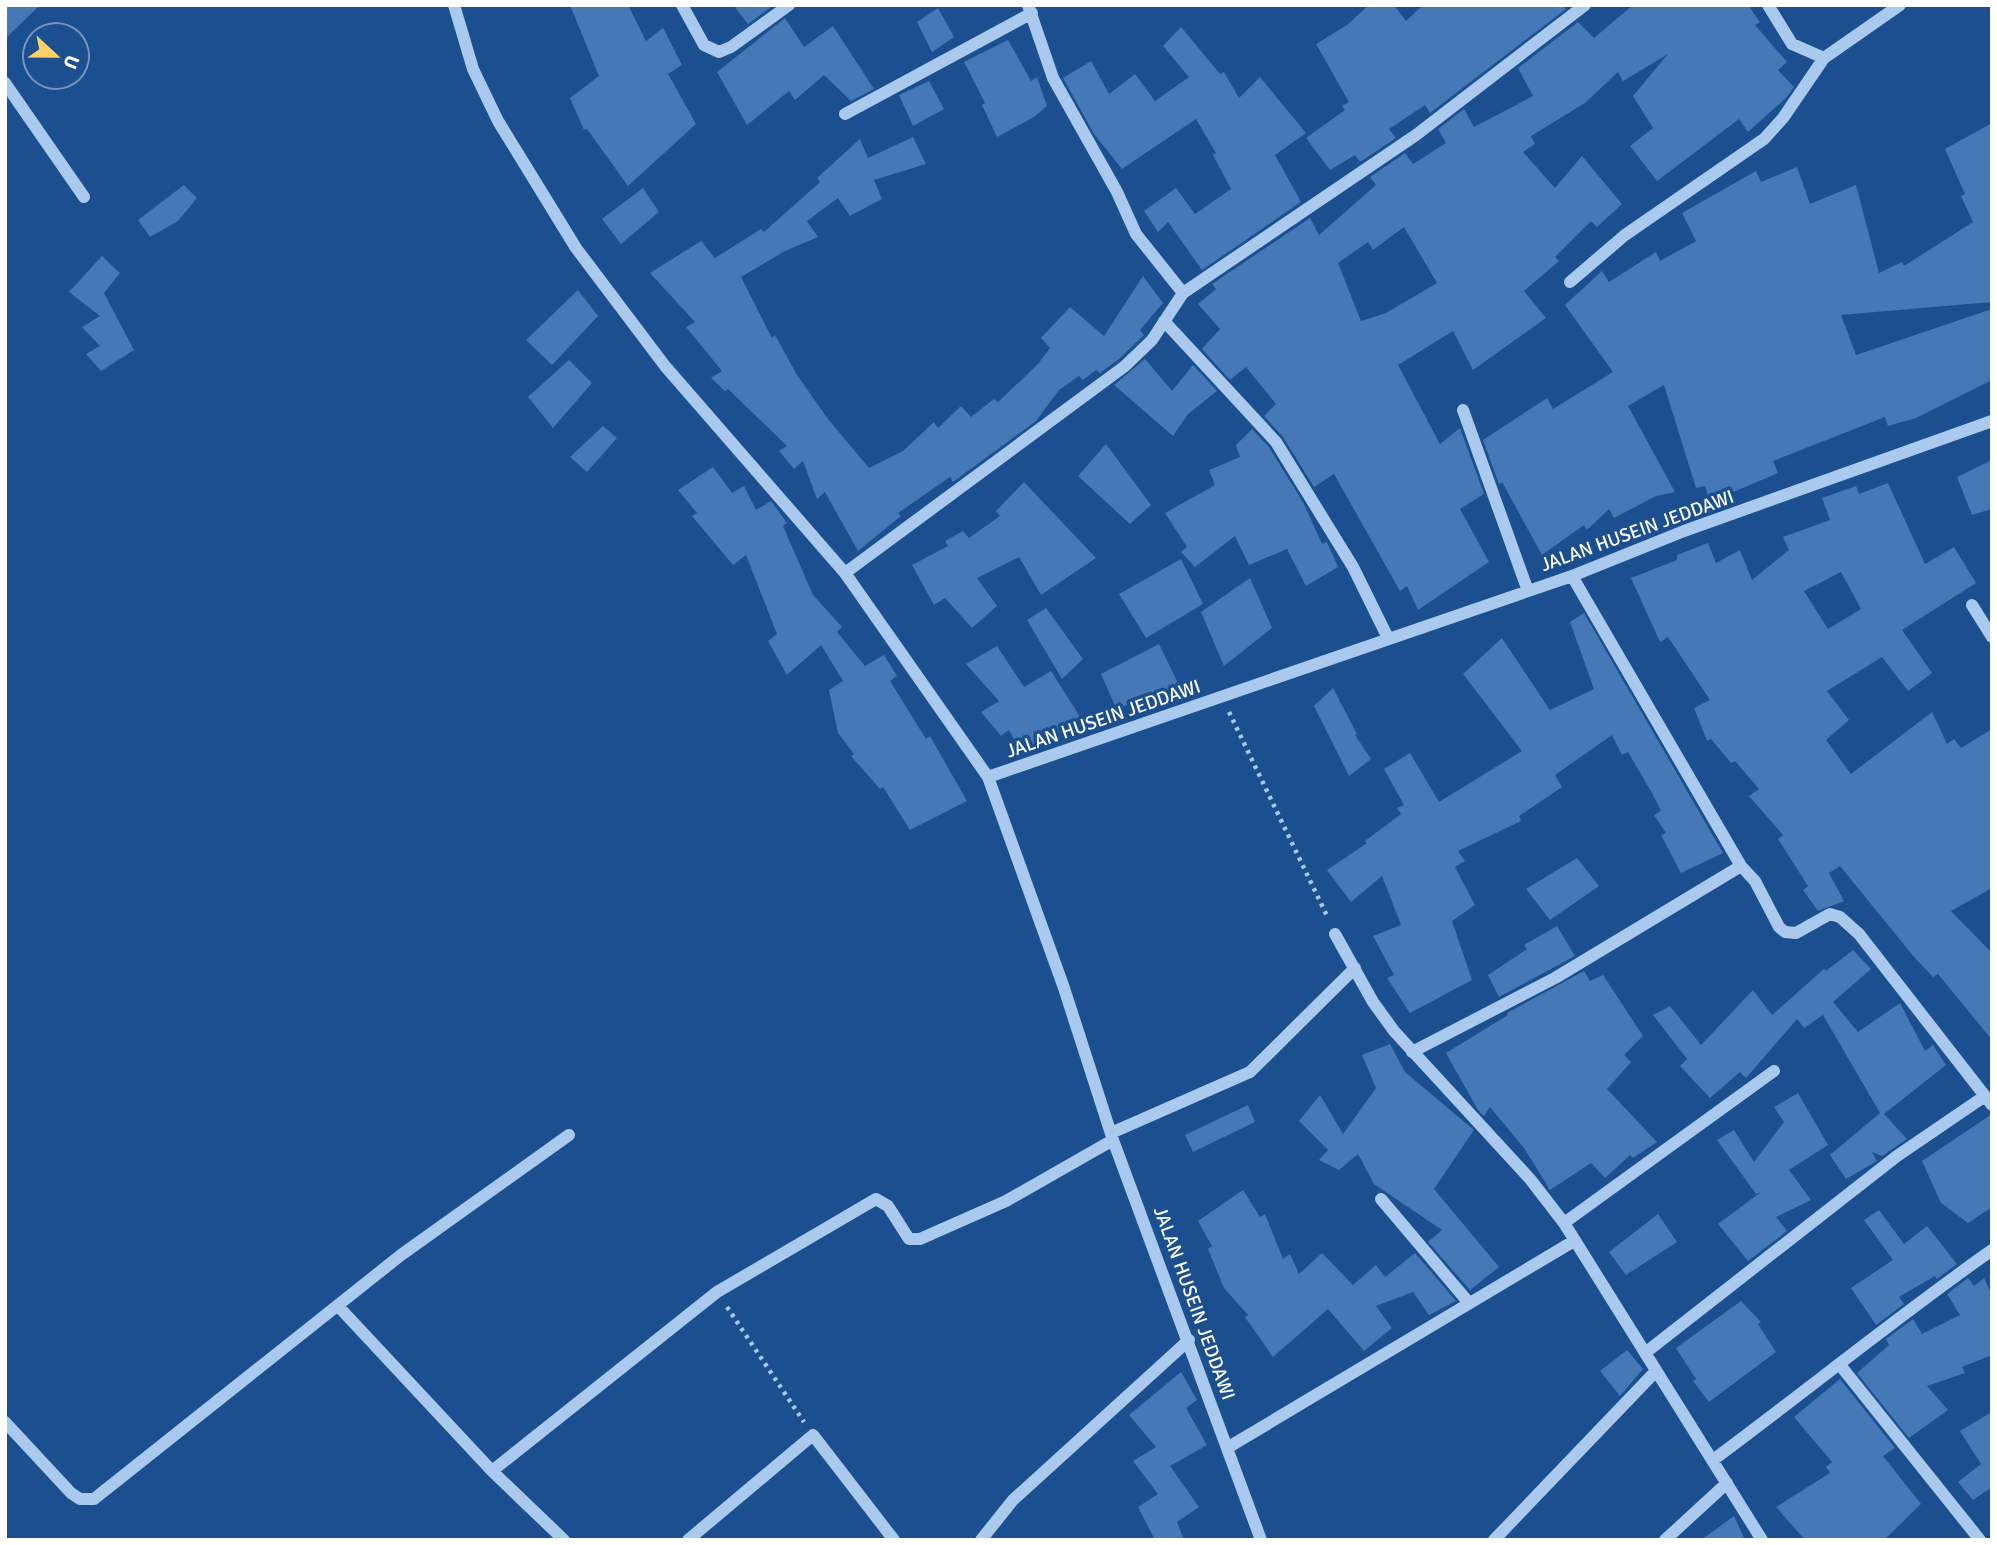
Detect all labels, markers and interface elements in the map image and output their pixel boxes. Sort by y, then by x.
north arrow [21,21,91,91]
text: U [57,52,84,72]
street label: JALAN HUSEIN JEDDAWI [1537,485,1737,577]
street label: JALAN HUSEIN JEDDAWI [1003,674,1204,764]
street label: JALAN HUSEIN JEDDAWI [1148,1203,1240,1403]

